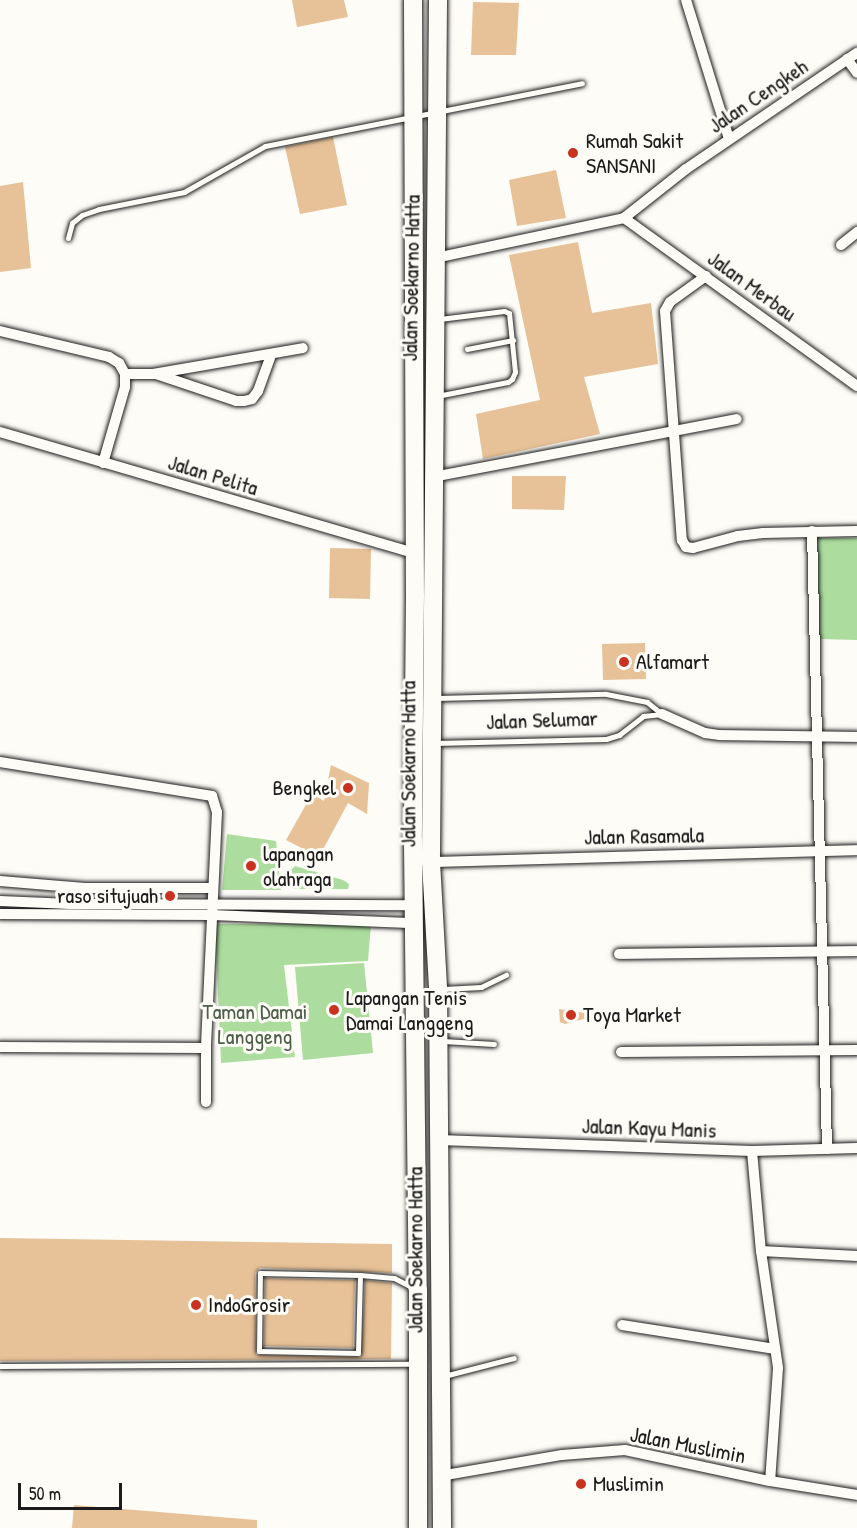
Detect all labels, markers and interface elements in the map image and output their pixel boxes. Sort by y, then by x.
street label: Jalan Cengkeh [703,53,813,139]
place label: Rumah Sakit SANSANI [586,127,683,178]
marker: Rumah Sakit SANSANI [564,144,582,162]
street label: Jalan Soekarno Hatta [396,194,426,362]
street label: Jalan Merbau [703,245,801,327]
street label: Jalan Pelita [165,449,261,501]
place label: Alfamart [636,649,709,675]
marker: Alfamart [617,655,631,669]
street label: Jalan Soekarno Hatta [395,681,421,847]
street label: Jalan Selumar [486,705,598,735]
place label: Bengkel [273,775,336,801]
marker: Bengkel [341,781,355,795]
street label: Jalan Rasamala [584,822,704,850]
place label: lapangan olahraga [263,840,334,891]
marker: lapangan olahraga [244,859,258,873]
place label: raso situjuah [57,883,158,909]
marker: raso situjuah [163,889,177,903]
place label: Lapangan Tenis Damai Langgeng [346,984,473,1036]
park label: Taman Damai Langgeng [202,998,308,1050]
place label: Toya Market [583,1002,681,1028]
marker: Lapangan Tenis Damai Langgeng [327,1003,341,1017]
marker: Toya Market [564,1008,578,1022]
street label: Jalan Kayu Manis [581,1112,717,1144]
street label: Jalan Soekarno Hatta [402,1167,428,1333]
place label: IndoGrosir [208,1292,290,1318]
marker: IndoGrosir [189,1298,203,1312]
street label: Jalan Muslimin [628,1421,748,1469]
scale bar [21,1471,124,1509]
place label: Muslimin [593,1471,664,1497]
marker: Muslimin [574,1477,588,1491]
text: 50 m [29,1481,61,1506]

